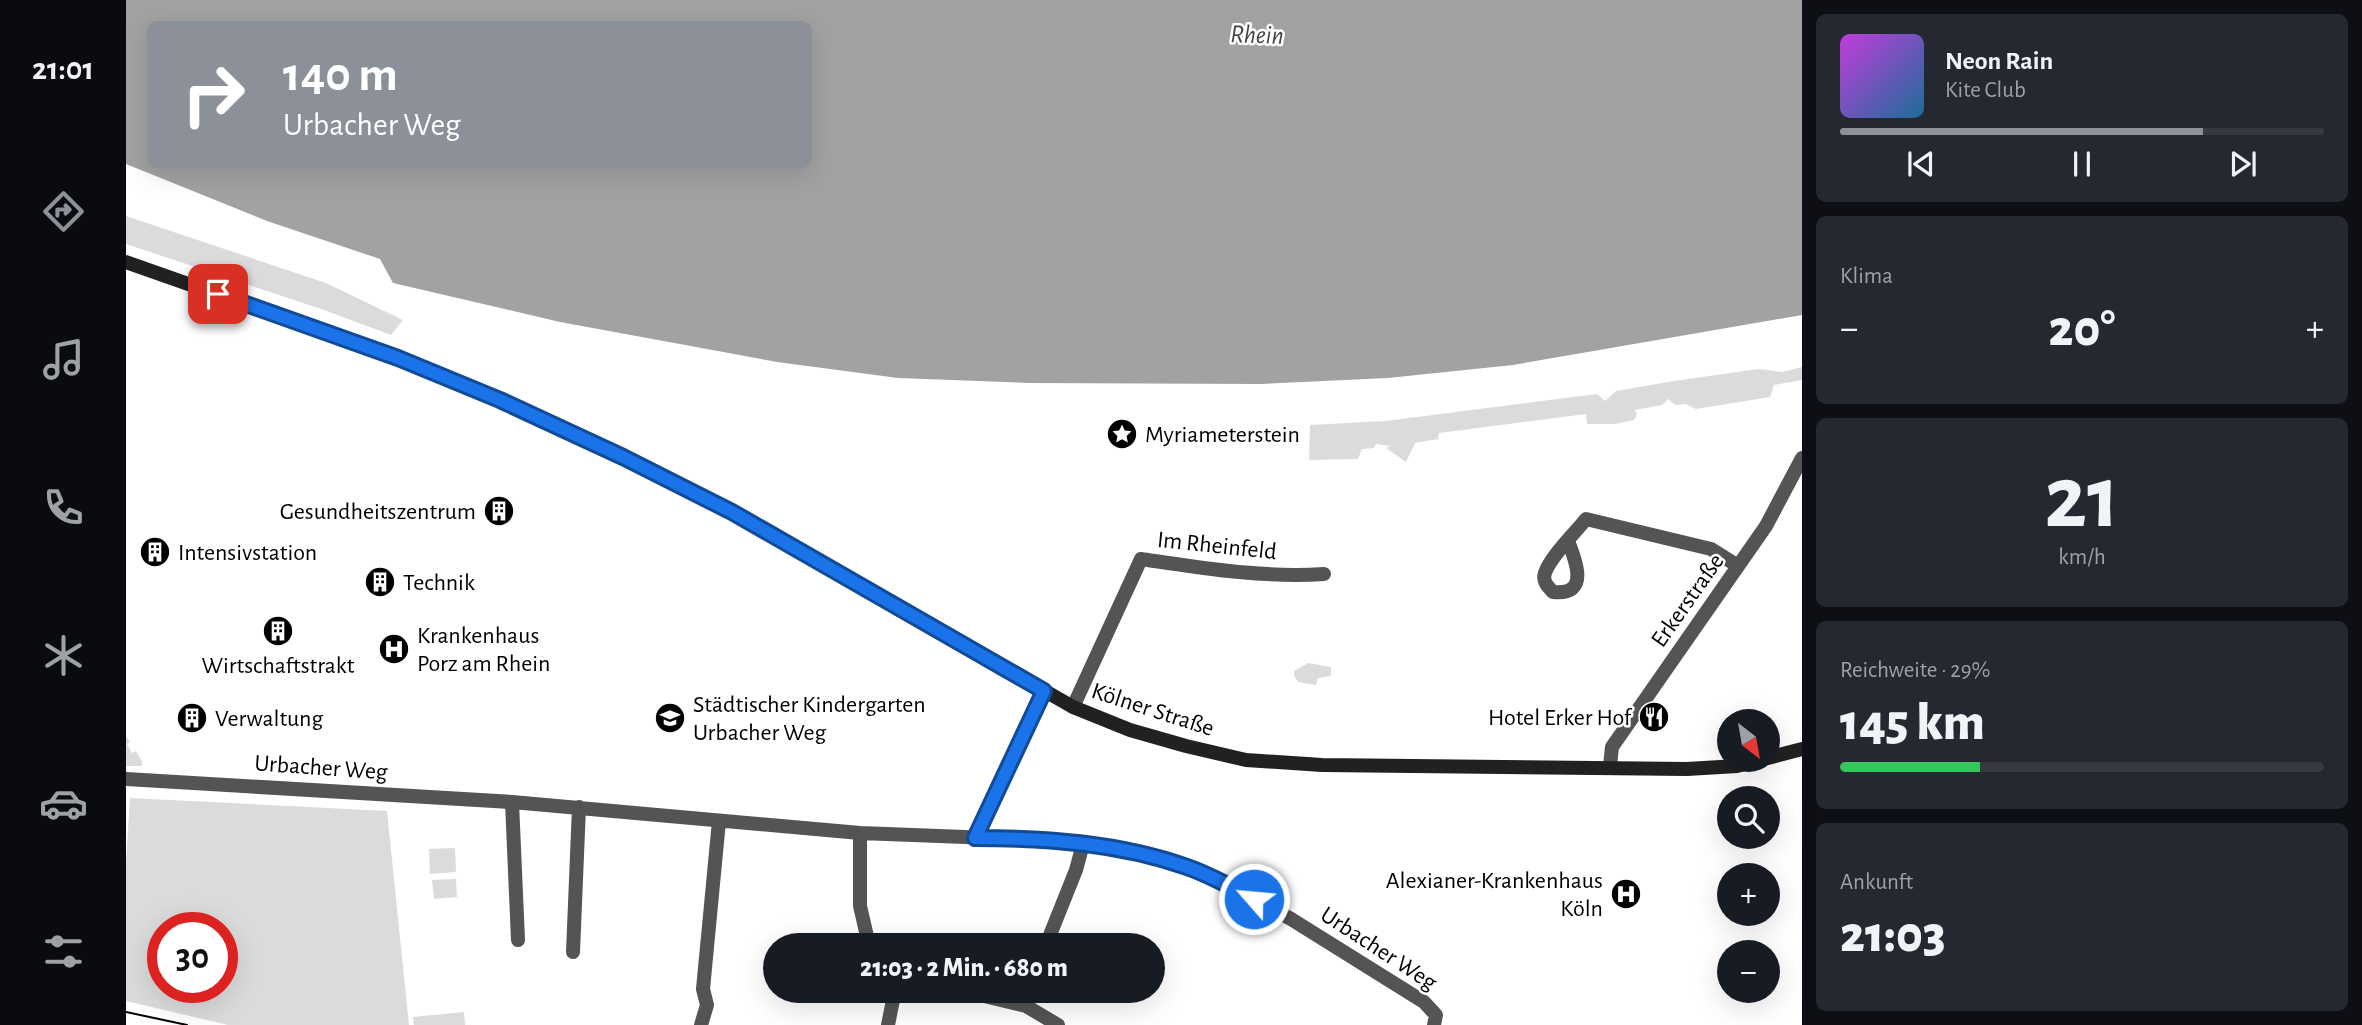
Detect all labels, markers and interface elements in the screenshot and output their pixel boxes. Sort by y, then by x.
water label: Rhein [1230,21,1284,49]
text: Neon Rain [1945,48,2053,74]
icon: right [168,49,259,140]
text: 140 m [283,51,398,100]
text: 21:01 [32,53,94,85]
text: Kite Club [1945,79,2026,102]
text: Urbacher Weg [283,109,460,141]
icon: previous [1902,145,1940,183]
icon: pause [2063,145,2101,183]
icon: next [2224,145,2262,183]
icon: directions [39,187,88,236]
pin [188,264,248,324]
text: Klima [1840,265,1893,288]
icon: arrive [199,275,237,313]
text: 20° [2048,303,2116,355]
text: − [1840,310,1858,348]
text: + [2306,310,2324,348]
icon: music [39,335,88,384]
place icon: Myriameterstein [1105,417,1139,451]
place label: Myriameterstein [1145,423,1300,447]
text: 21 [2044,453,2120,544]
icon: phone [39,483,88,532]
building icon: Gesundheitszentrum [482,494,516,528]
place label: Gesundheitszentrum [280,500,476,524]
street label: Im Rheinfeld [1156,528,1278,564]
building icon: Intensivstation [138,535,172,569]
place label: Intensivstation [178,541,317,565]
text: km/h [2058,546,2106,569]
street label: Erkerstraße [1647,549,1729,652]
building icon: Technik [363,565,397,599]
place label: Technik [403,571,475,595]
building icon: Wirtschaftstrakt [261,614,295,648]
place label: Krankenhaus Porz am Rhein [417,624,550,676]
icon: climate [39,631,88,680]
hospital icon: Krankenhaus Porz am Rhein [377,632,411,666]
place label: Wirtschaftstrakt [202,654,355,678]
text: Reichweite · 29% [1840,659,1991,682]
street label: Kölner Straße [1088,679,1217,741]
place label: Städtischer Kindergarten Urbacher Weg [693,693,926,745]
text: 145 km [1840,697,1985,749]
restaurant icon: Hotel Erker Hof [1637,700,1671,734]
building icon: Verwaltung [175,701,209,735]
school or university icon: Städtischer Kindergarten Urbacher Weg [653,701,687,735]
place label: Hotel Erker Hof [1488,706,1633,730]
place label: Verwaltung [215,707,323,731]
north arrow [1717,709,1780,772]
map controls [1717,709,1780,1003]
street label: Urbacher Weg [254,751,388,785]
icon: car [39,779,88,828]
button: search [1717,786,1780,849]
position arrow [1217,862,1291,936]
button: + [1717,863,1780,926]
place label: Alexianer-Krankenhaus Köln [1386,869,1603,921]
text: Ankunft [1840,871,1913,894]
hospital icon: Alexianer-Krankenhaus Köln [1609,877,1643,911]
street label: Urbacher Weg [1316,903,1441,995]
text: 21:03 [1840,909,1946,961]
speed limit sign: 30 [147,912,238,1003]
icon: filters [39,927,88,976]
button: − [1717,940,1780,1003]
text: 21:03 · 2 Min. · 680 m [860,955,1068,981]

